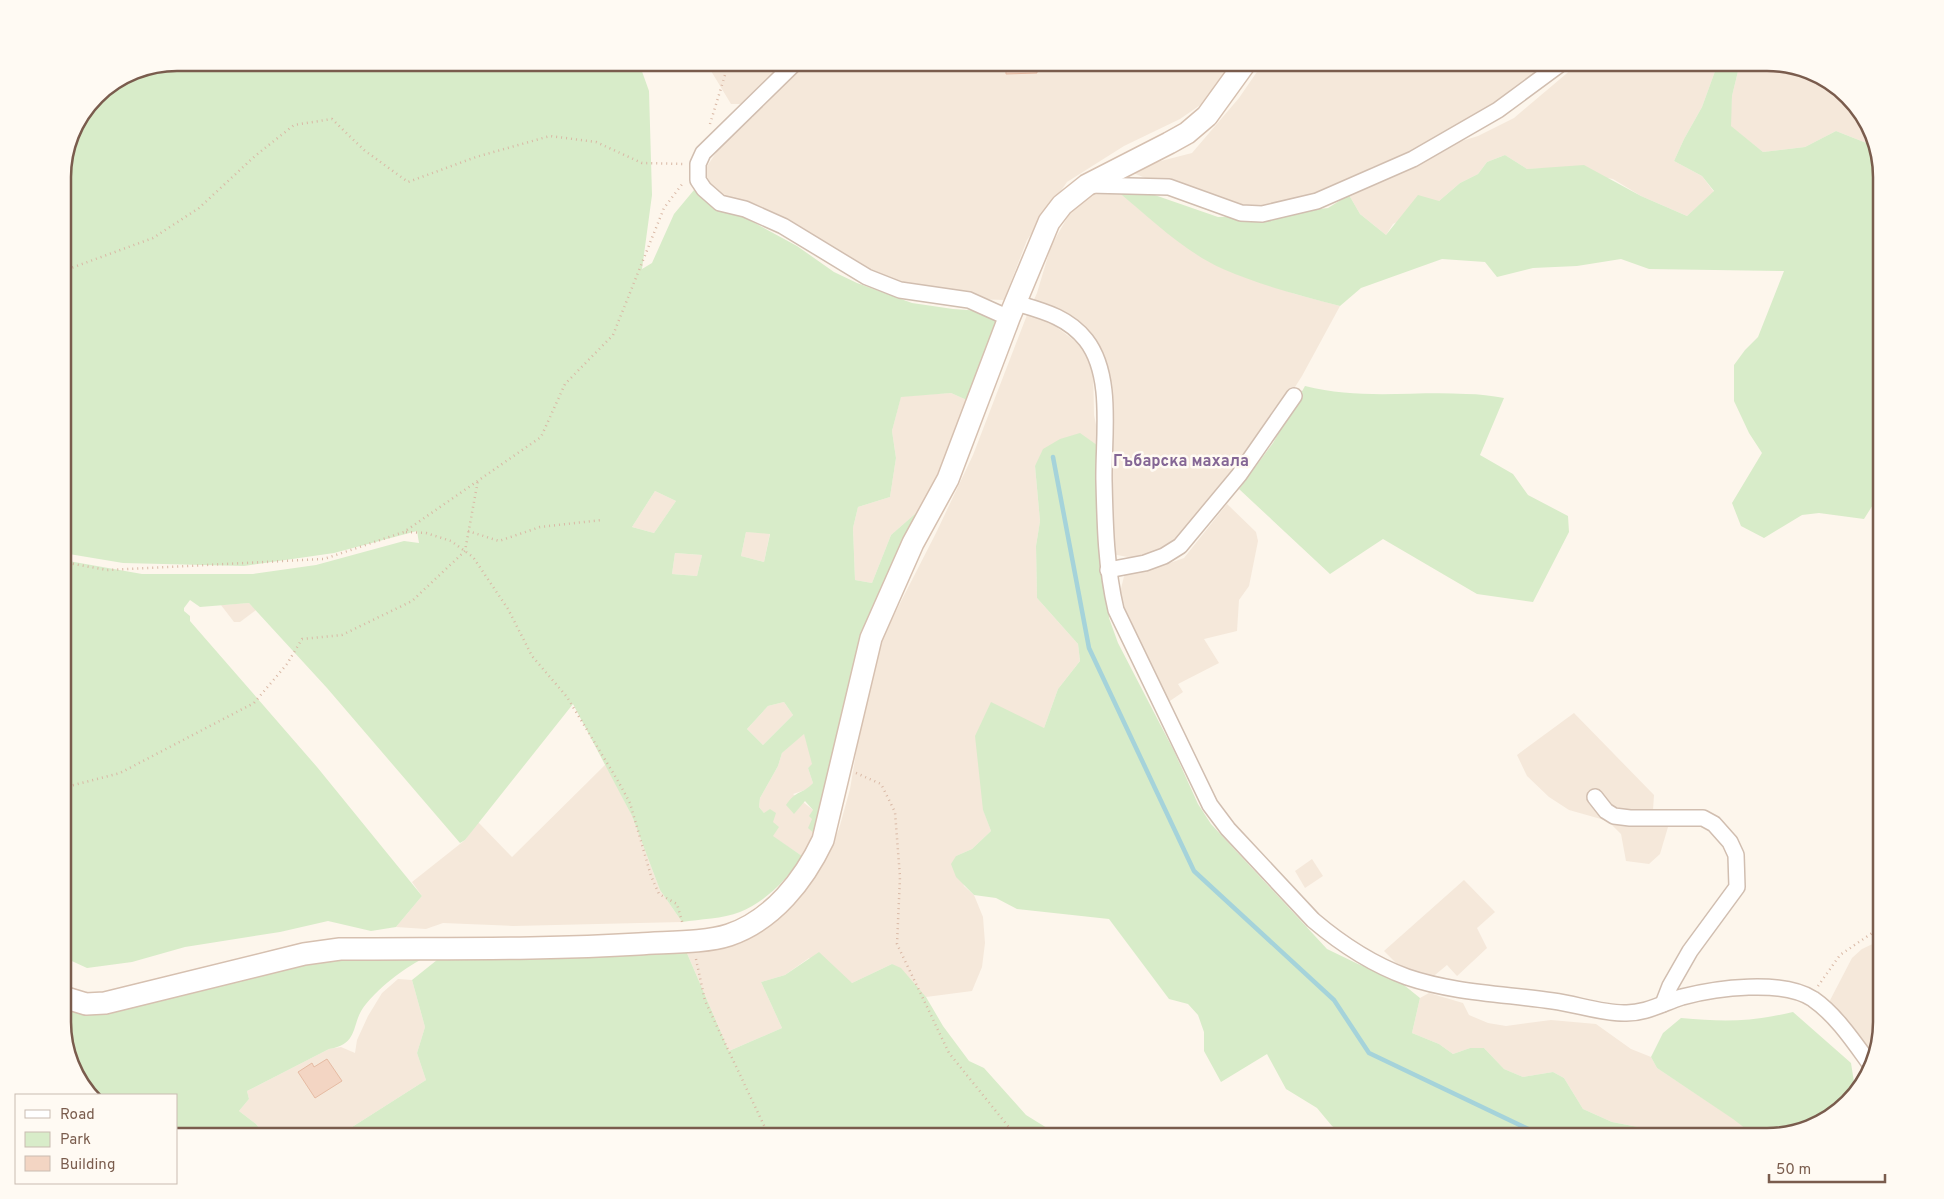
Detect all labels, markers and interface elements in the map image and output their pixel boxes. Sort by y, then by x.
district label: Гъбарска махала [1113,452,1249,472]
legend [15,1094,178,1184]
text: Road [60,1106,95,1125]
text: Park [60,1131,91,1150]
scale bar [1769,1152,1885,1184]
text: Building [60,1156,115,1175]
text: 50 m [1776,1161,1811,1180]

